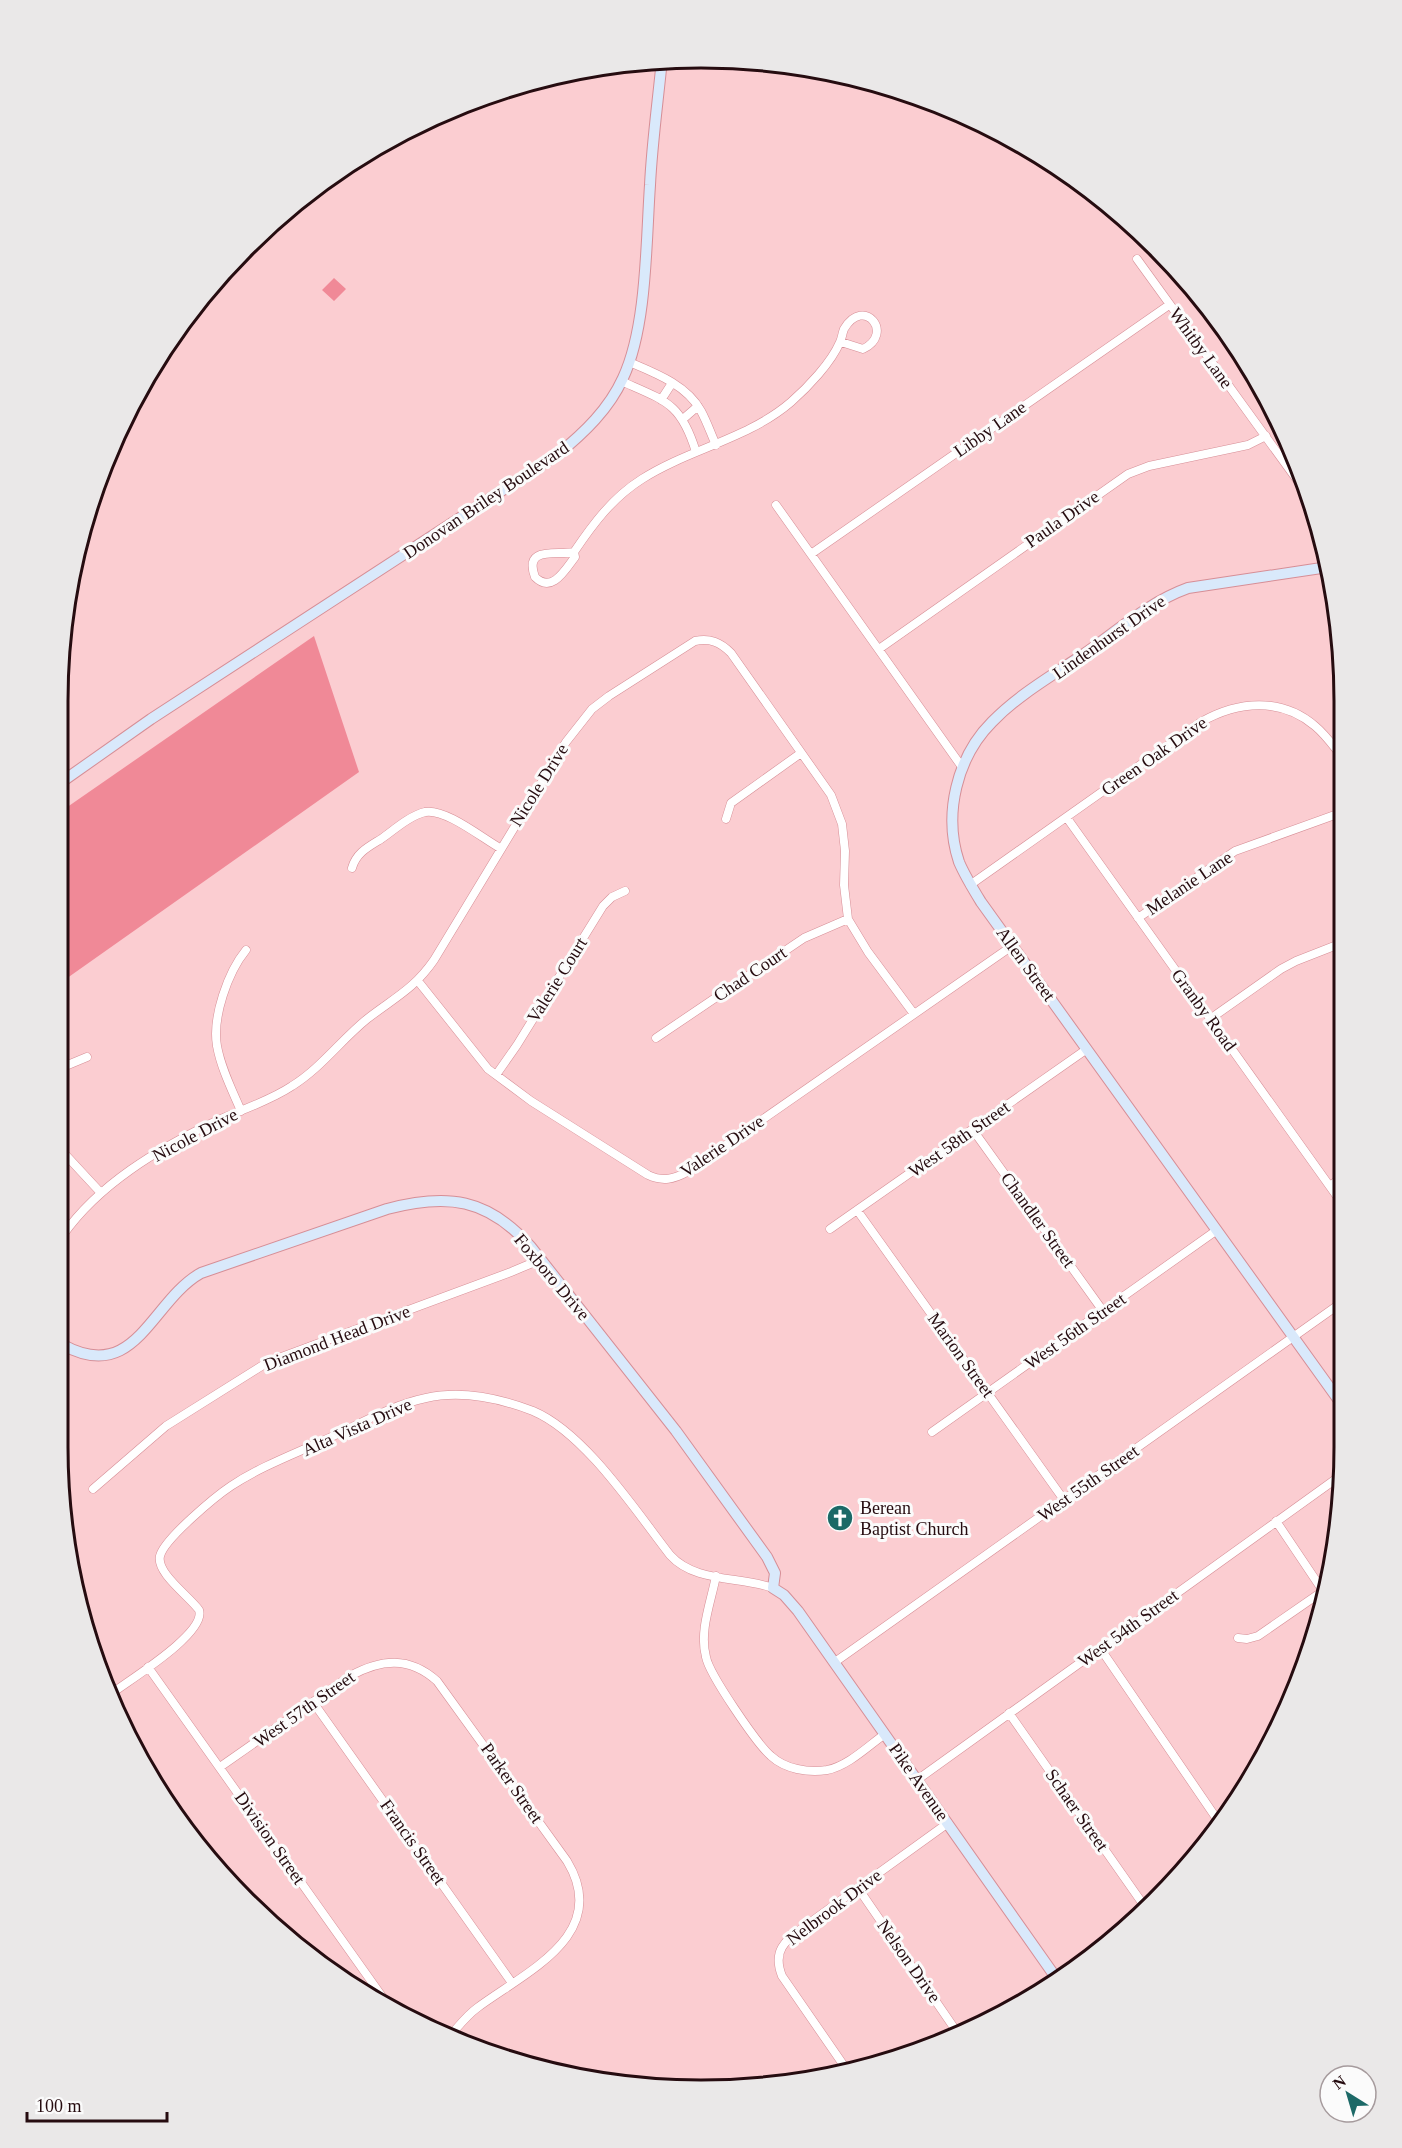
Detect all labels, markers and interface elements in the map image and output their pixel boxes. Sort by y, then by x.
street label: Whitby Lane [1165,304,1237,392]
street label: Libby Lane [950,397,1030,461]
street label: Donovan Briley Boulevard [400,437,572,563]
street label: Paula Drive [1021,486,1103,552]
street label: Lindenhurst Drive [1049,591,1169,683]
street label: Green Oak Drive [1097,712,1211,800]
street label: Nicole Drive [506,740,572,830]
street label: Melanie Lane [1142,847,1236,919]
street label: Allen Street [992,923,1060,1005]
street label: Valerie Court [523,934,591,1026]
street label: Chad Court [710,942,790,1006]
street label: Granby Road [1168,965,1240,1055]
street label: West 58th Street [905,1097,1013,1181]
street label: Nicole Drive [149,1104,241,1166]
street label: Valerie Drive [676,1111,768,1181]
street label: Chandler Street [997,1169,1079,1271]
street label: Foxboro Drive [510,1230,594,1324]
street label: West 56th Street [1021,1289,1129,1373]
street label: Diamond Head Drive [261,1301,413,1375]
street label: Marion Street [924,1309,998,1401]
street label: Alta Vista Drive [299,1394,415,1460]
street label: West 55th Street [1034,1441,1142,1525]
place label: Berean Baptist Church [860,1498,969,1539]
church icon: Berean Baptist Church [825,1503,855,1533]
street label: West 54th Street [1074,1585,1182,1671]
street label: West 57th Street [250,1667,358,1751]
street label: Parker Street [477,1739,547,1827]
street label: Pike Avenue [885,1739,953,1825]
street label: Schaer Street [1041,1765,1113,1855]
street label: Division Street [231,1788,309,1888]
street label: Francis Street [376,1796,450,1888]
street label: Nelbrook Drive [783,1865,885,1949]
street label: Nelson Drive [873,1916,945,2006]
north arrow [1318,2064,1378,2124]
text: N [1330,2072,1349,2093]
scale bar [27,2085,166,2123]
text: 100 m [36,2096,82,2116]

